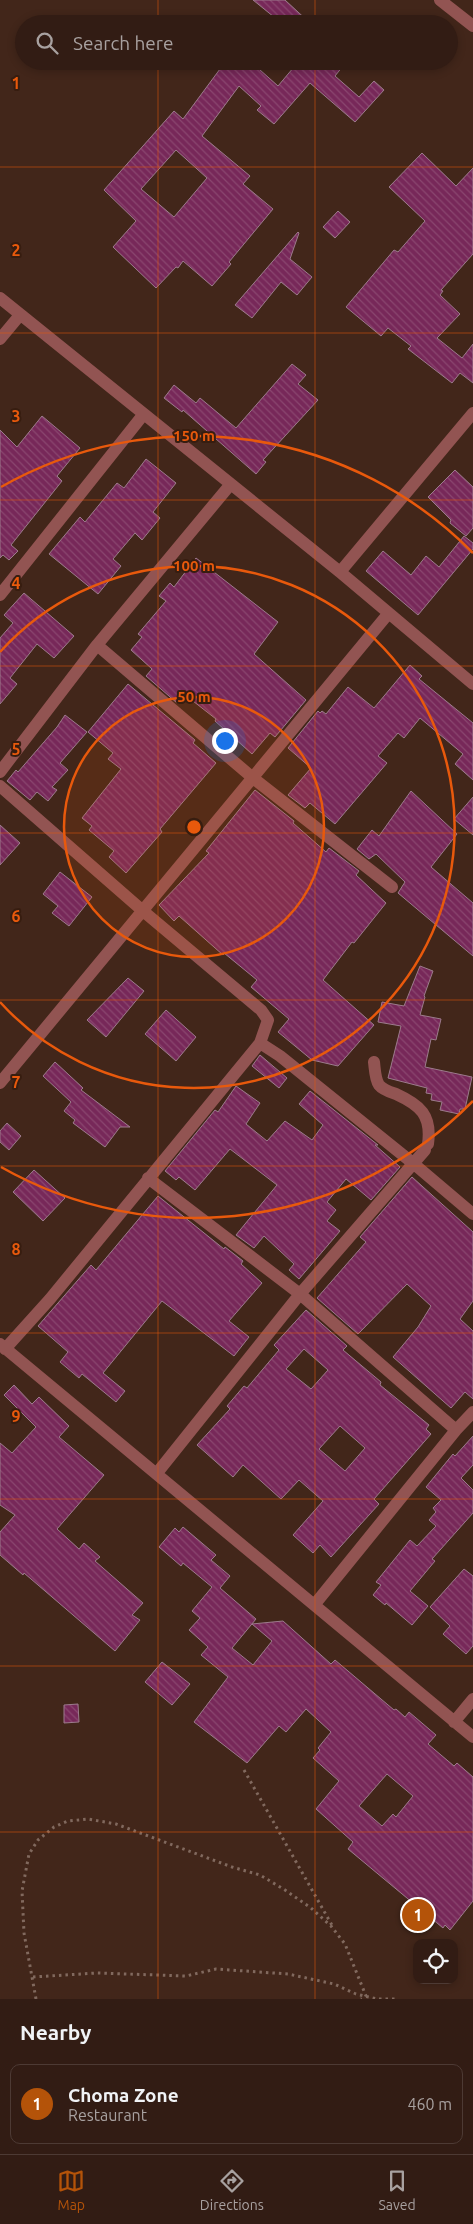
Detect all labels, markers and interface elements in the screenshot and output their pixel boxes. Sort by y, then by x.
search box [15,15,458,70]
icon: search [33,29,61,57]
text: Search here [73,32,173,54]
text: 1 [11,74,21,92]
text: 2 [11,241,21,259]
text: 3 [11,407,21,425]
text: 150 m [173,427,215,444]
text: 100 m [173,557,215,574]
text: 4 [11,574,21,592]
text: 50 m [177,688,211,705]
your location [212,728,238,754]
text: 5 [11,740,21,758]
centre of rings [185,818,203,836]
text: 6 [11,907,21,925]
text: 7 [11,1073,21,1091]
text: 8 [11,1240,21,1258]
text: 9 [11,1407,21,1425]
pin: 1 [402,1896,434,1934]
map controls [413,1939,458,1984]
button: locate [413,1939,458,1984]
text: Nearby [20,2020,91,2044]
text: Choma Zone [68,2084,179,2106]
text: 1 [32,2095,42,2113]
text: 460 m [407,2095,452,2113]
text: Restaurant [68,2106,147,2124]
tab: Map [57,2167,85,2213]
tab: Directions [200,2167,264,2213]
tab: Saved [378,2167,416,2213]

